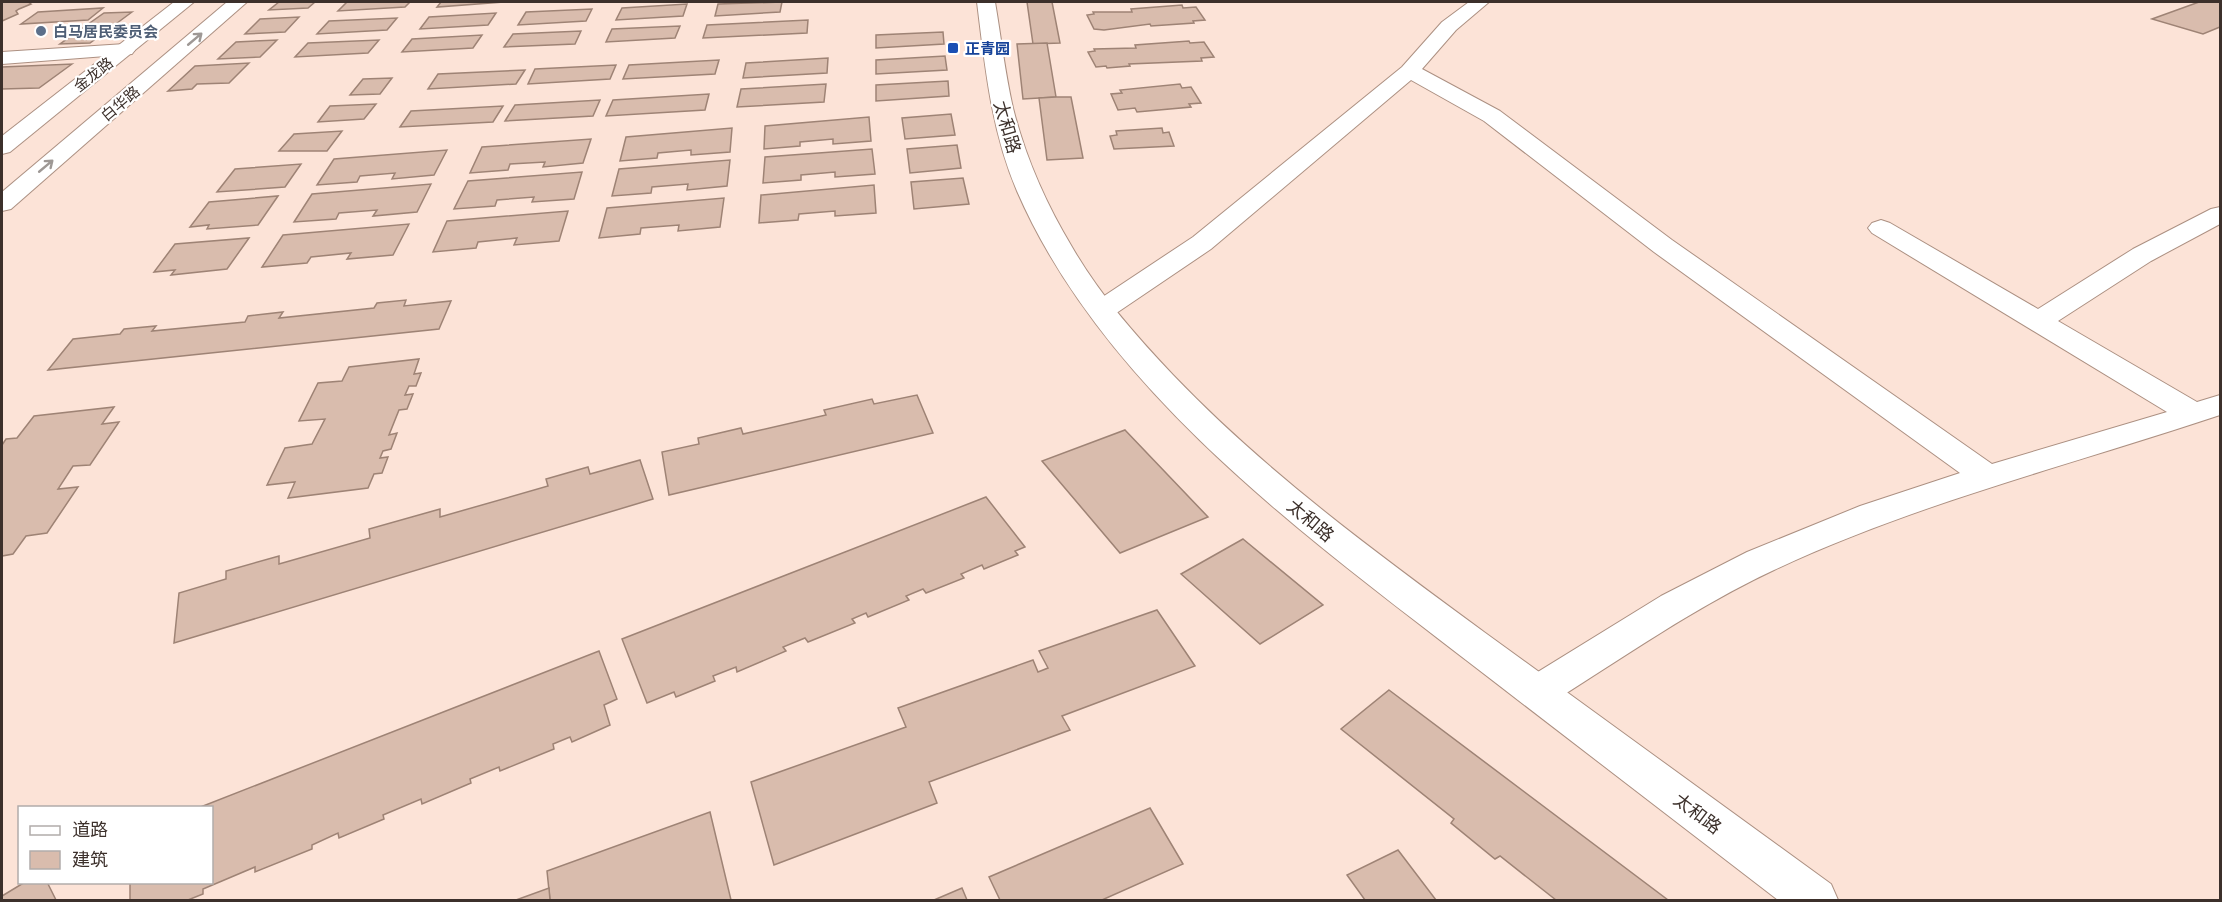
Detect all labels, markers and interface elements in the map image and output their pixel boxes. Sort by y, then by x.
place label: 白马居民委员会 [53,22,158,40]
marker: 白马居民委员会 [34,24,48,38]
one-way arrow [187,32,202,46]
place label: 正青园 [965,39,1010,57]
marker: 正青园 [946,41,960,55]
street label: 金龙路 [70,53,116,95]
street label: 白华路 [97,82,143,124]
street label: 太和路 [990,98,1026,156]
one-way arrow [38,159,54,172]
street label: 太和路 [1283,494,1339,546]
street label: 太和路 [1670,788,1726,838]
legend [18,806,213,884]
text: 道路 [72,818,108,840]
text: 建筑 [72,848,108,870]

